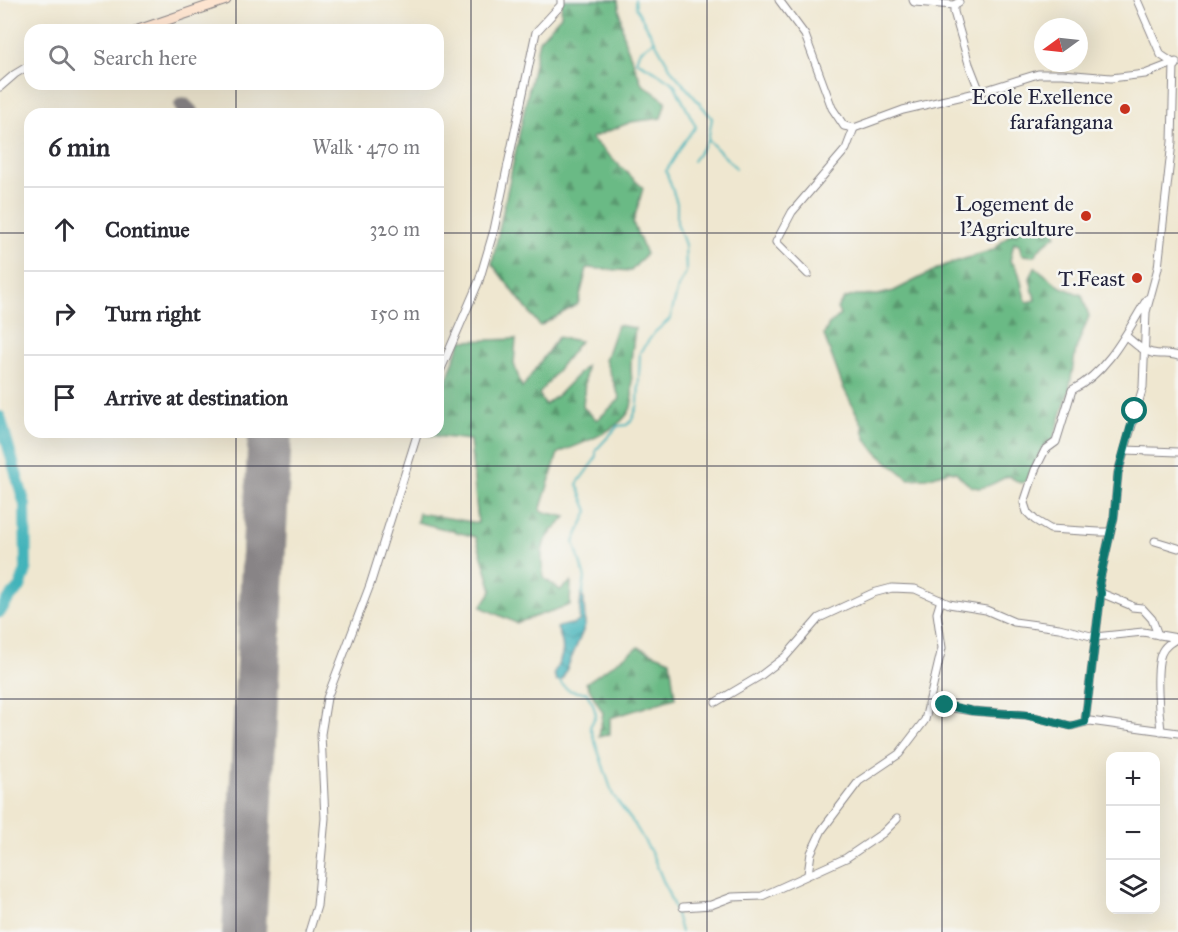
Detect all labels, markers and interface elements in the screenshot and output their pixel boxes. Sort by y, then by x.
north arrow [1034,18,1088,72]
search box [24,24,444,90]
icon: search [45,41,78,74]
text: Search here [93,44,197,71]
place label: Ecole Exellence farafangana [971,83,1114,135]
marker: Ecole Exellence farafangana [1118,102,1132,116]
text: 6 min [48,131,110,163]
text: Walk · 470 m [312,135,420,159]
place label: Logement de l'Agriculture [955,190,1074,242]
marker: Logement de l'Agriculture [1079,209,1093,223]
icon: ahead [48,213,81,246]
text: Continue [105,216,190,243]
text: 320 m [369,217,420,241]
place label: T.Feast [1058,265,1125,292]
marker: T.Feast [1130,271,1144,285]
icon: right [48,297,81,330]
text: Turn right [105,300,201,327]
text: 150 m [370,301,420,325]
icon: arrive [48,381,81,414]
text: Arrive at destination [105,384,288,411]
route start [1121,397,1147,423]
route end [931,691,957,717]
map controls [1106,752,1160,914]
button: + [1106,752,1160,806]
button: − [1106,806,1160,860]
button: layers [1106,860,1160,914]

